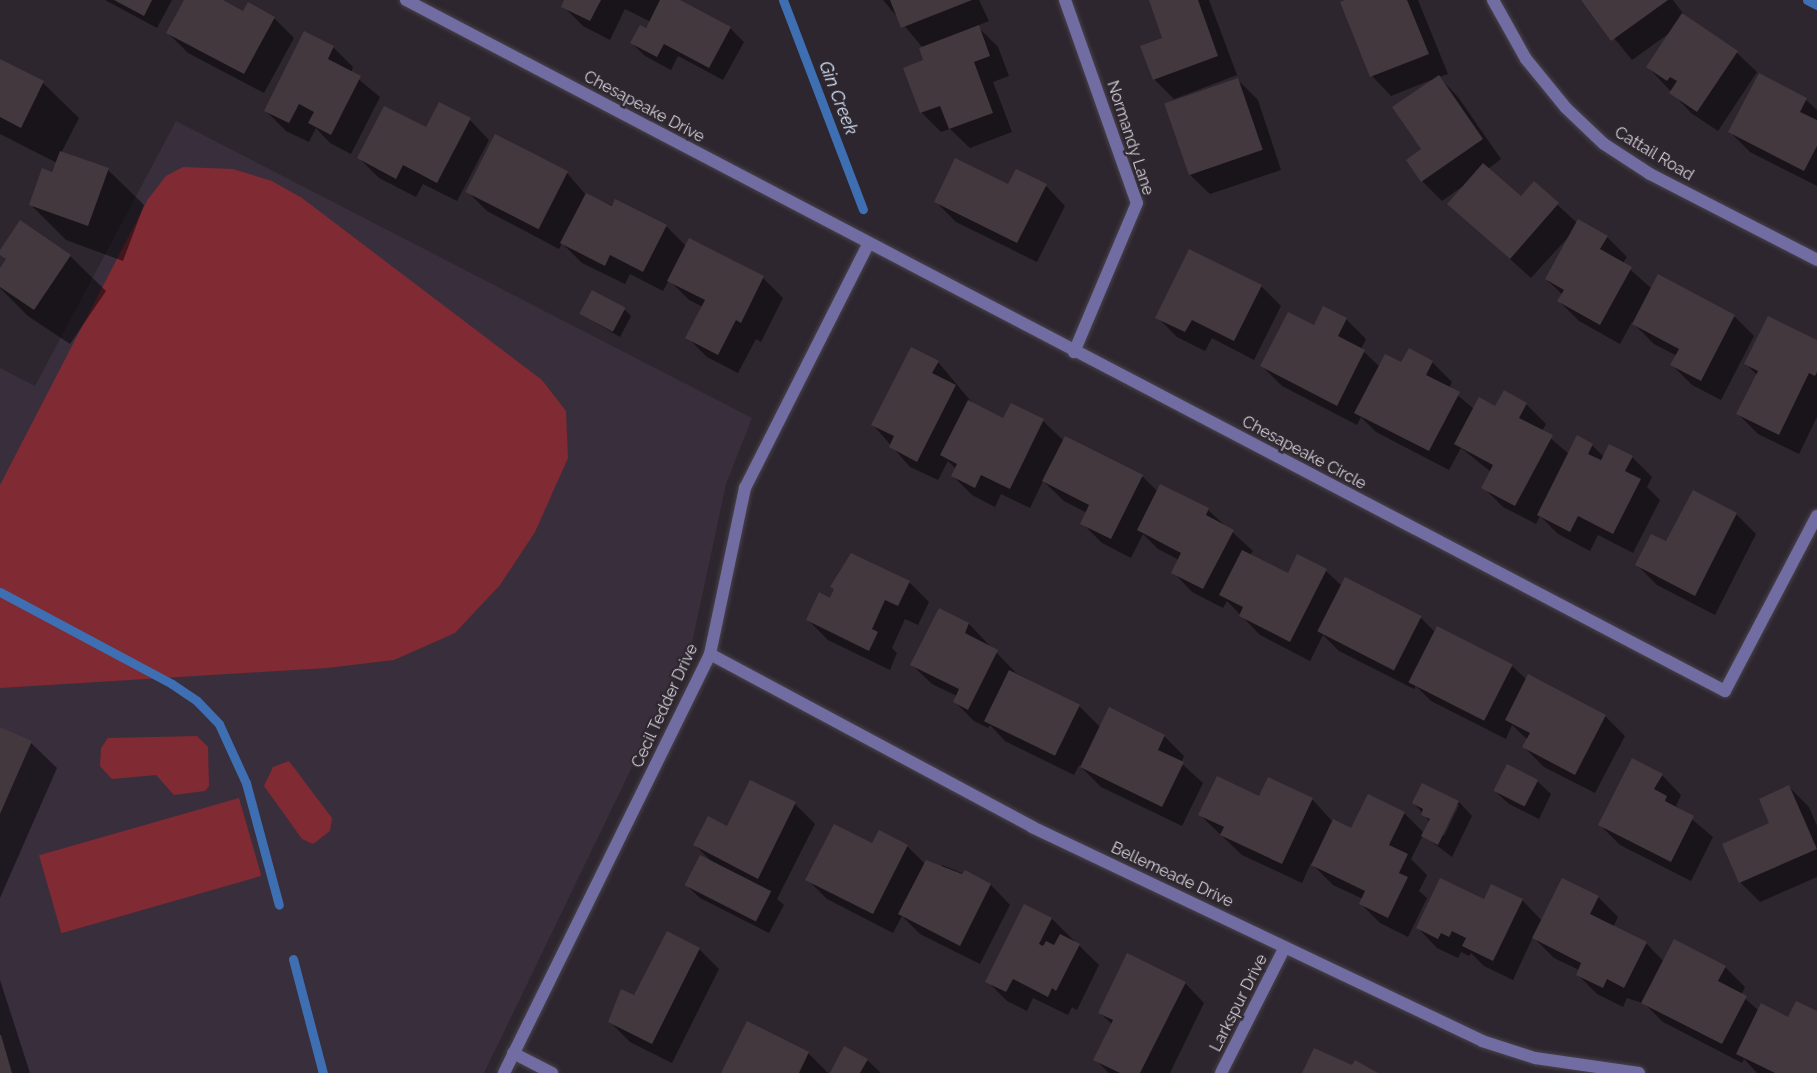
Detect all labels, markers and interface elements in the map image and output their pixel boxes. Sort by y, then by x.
water label: Gin Creek [814,58,862,138]
street label: Chesapeake Drive [580,67,708,147]
street label: Normandy Lane [1102,78,1158,198]
street label: Cattail Road [1611,123,1697,185]
street label: Chesapeake Circle [1239,412,1369,494]
street label: Cecil Tedder Drive [628,640,702,772]
street label: Bellemeade Drive [1108,838,1236,912]
street label: Larkspur Drive [1206,951,1272,1055]

